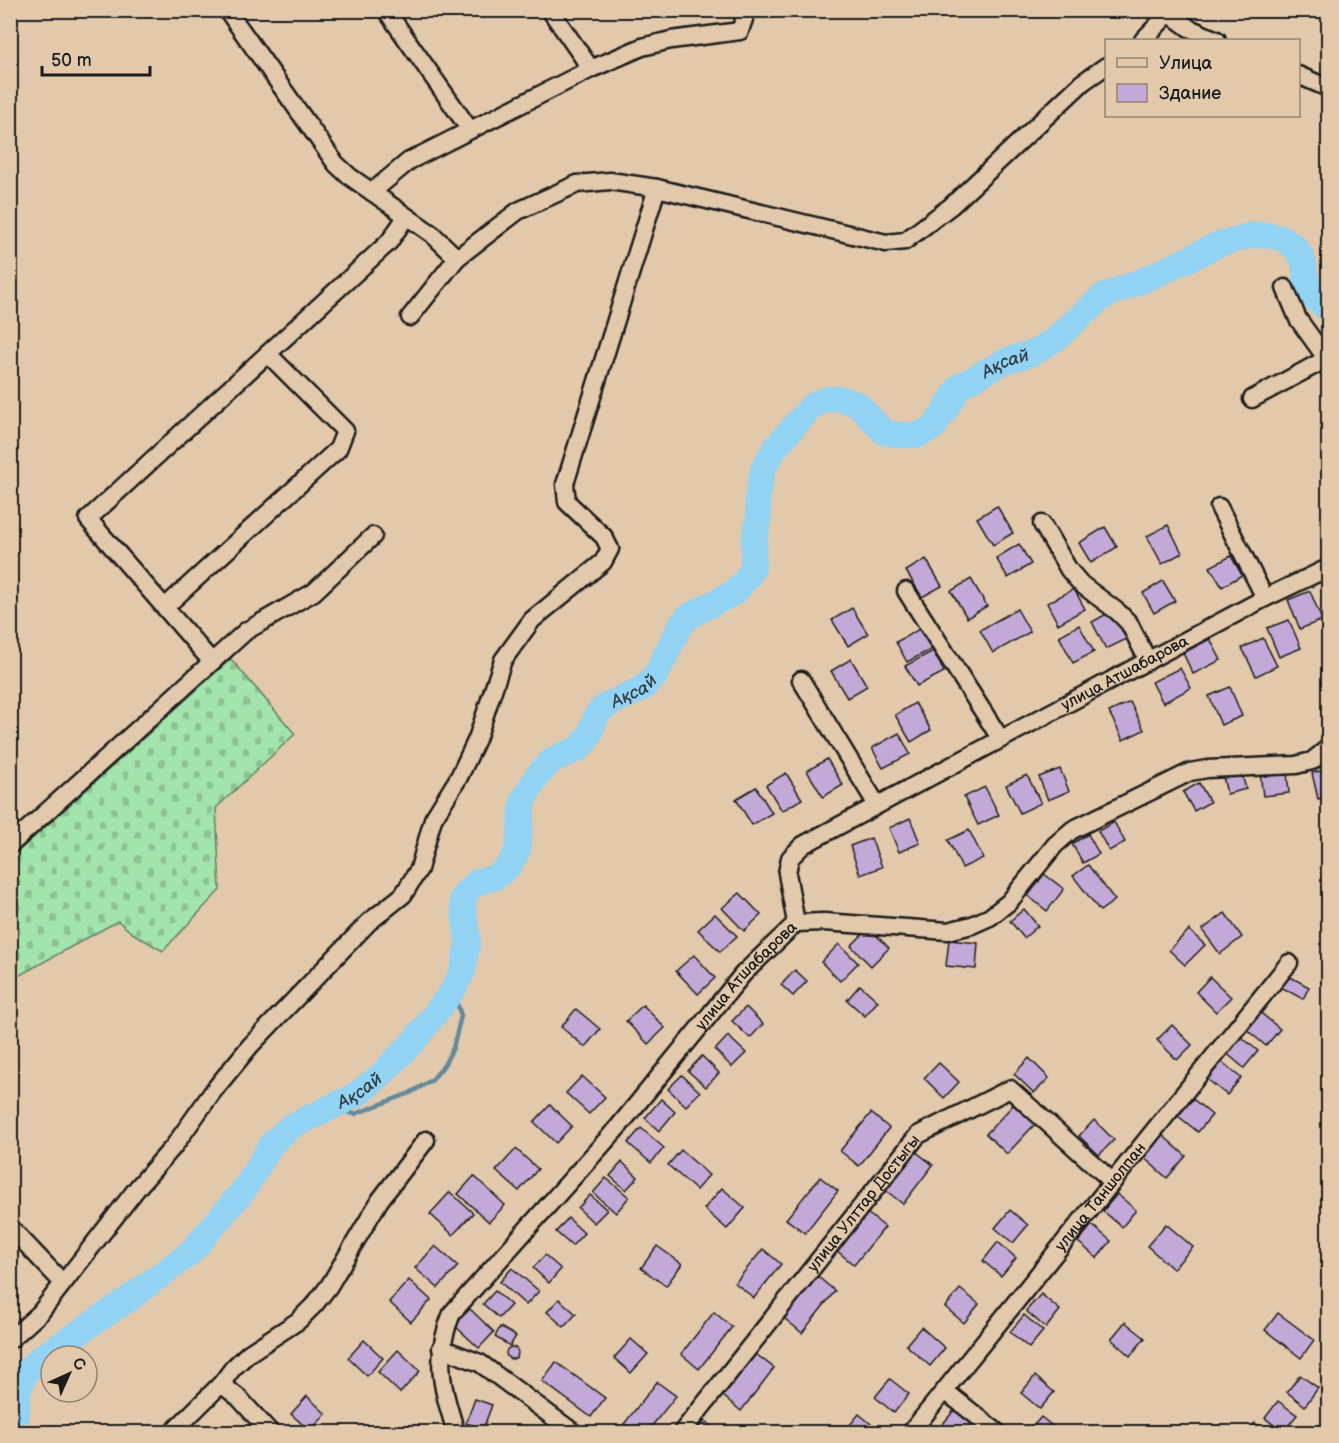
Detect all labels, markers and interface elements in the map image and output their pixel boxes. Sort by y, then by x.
scale bar [42,39,150,77]
legend [1105,39,1300,117]
text: 50 m [51,50,92,71]
text: Улица [1159,53,1213,74]
text: Здание [1159,83,1221,104]
water label: Ақсай [977,344,1031,383]
street label: улица Атшабарова [1058,631,1192,715]
water label: Ақсай [606,670,661,713]
street label: улица Атшабарова [692,917,801,1034]
water label: Ақсай [333,1068,386,1113]
street label: улица Улттар Достыгы [803,1131,924,1276]
street label: улица Таншолпан [1051,1139,1150,1255]
north arrow [39,1344,99,1404]
text: С [68,1354,89,1375]

